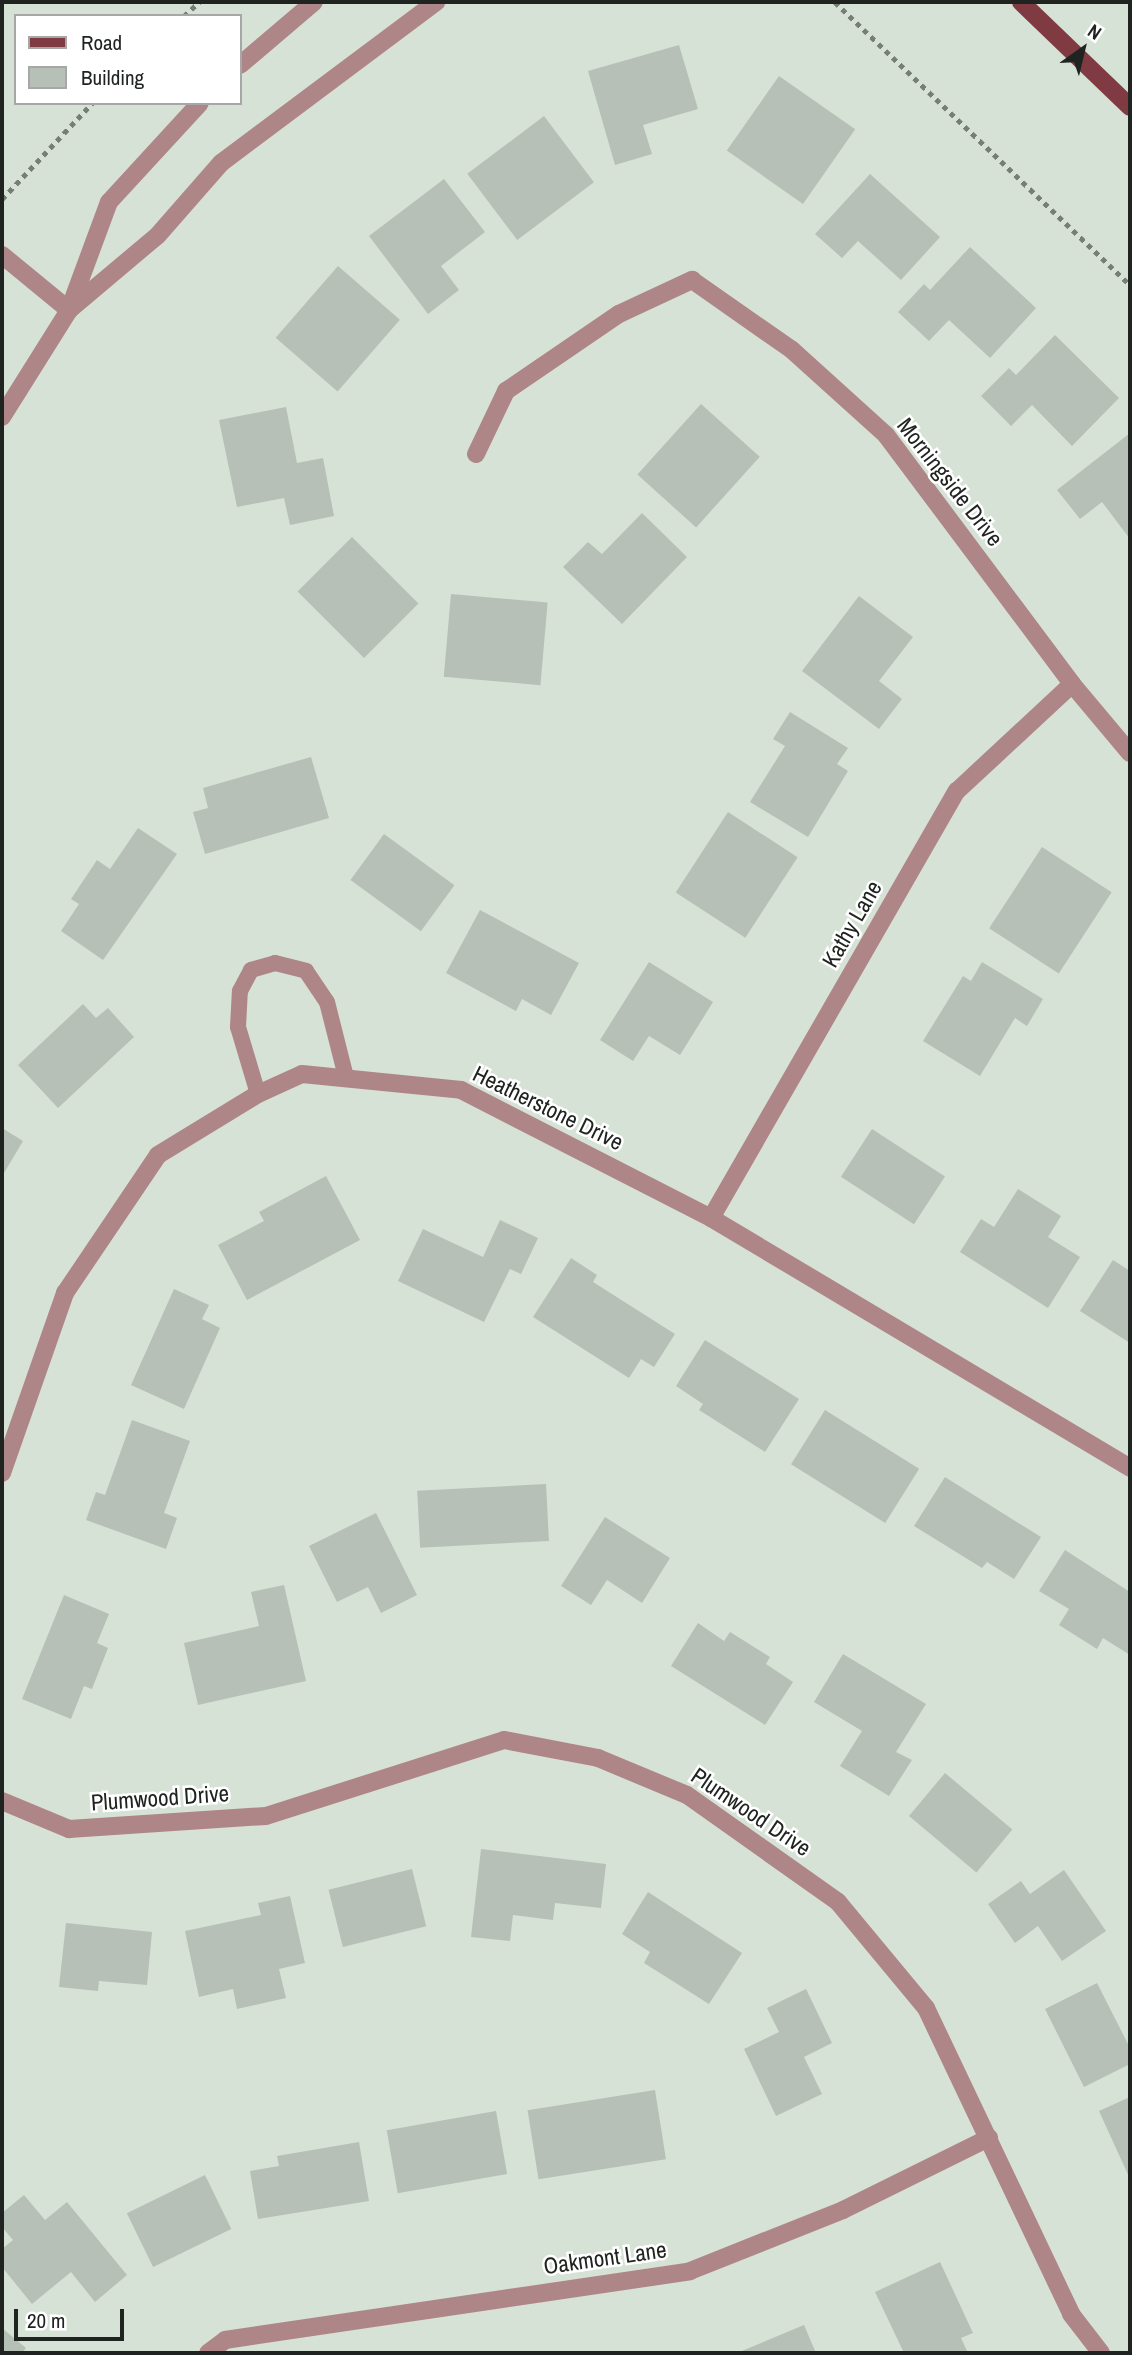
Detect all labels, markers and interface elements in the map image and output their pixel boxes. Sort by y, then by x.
legend [14,14,242,105]
north arrow [1048,14,1118,84]
text: N [1083,18,1107,46]
text: Road [81,28,122,57]
text: Building [81,63,144,92]
street label: Morningside Drive [891,412,1009,552]
street label: Kathy Lane [816,876,888,972]
street label: Heatherstone Drive [468,1060,628,1156]
street label: Plumwood Drive [686,1762,816,1862]
street label: Plumwood Drive [90,1779,230,1817]
street label: Oakmont Lane [542,2236,668,2280]
scale bar [18,2296,128,2340]
text: 20 m [27,2306,65,2335]

